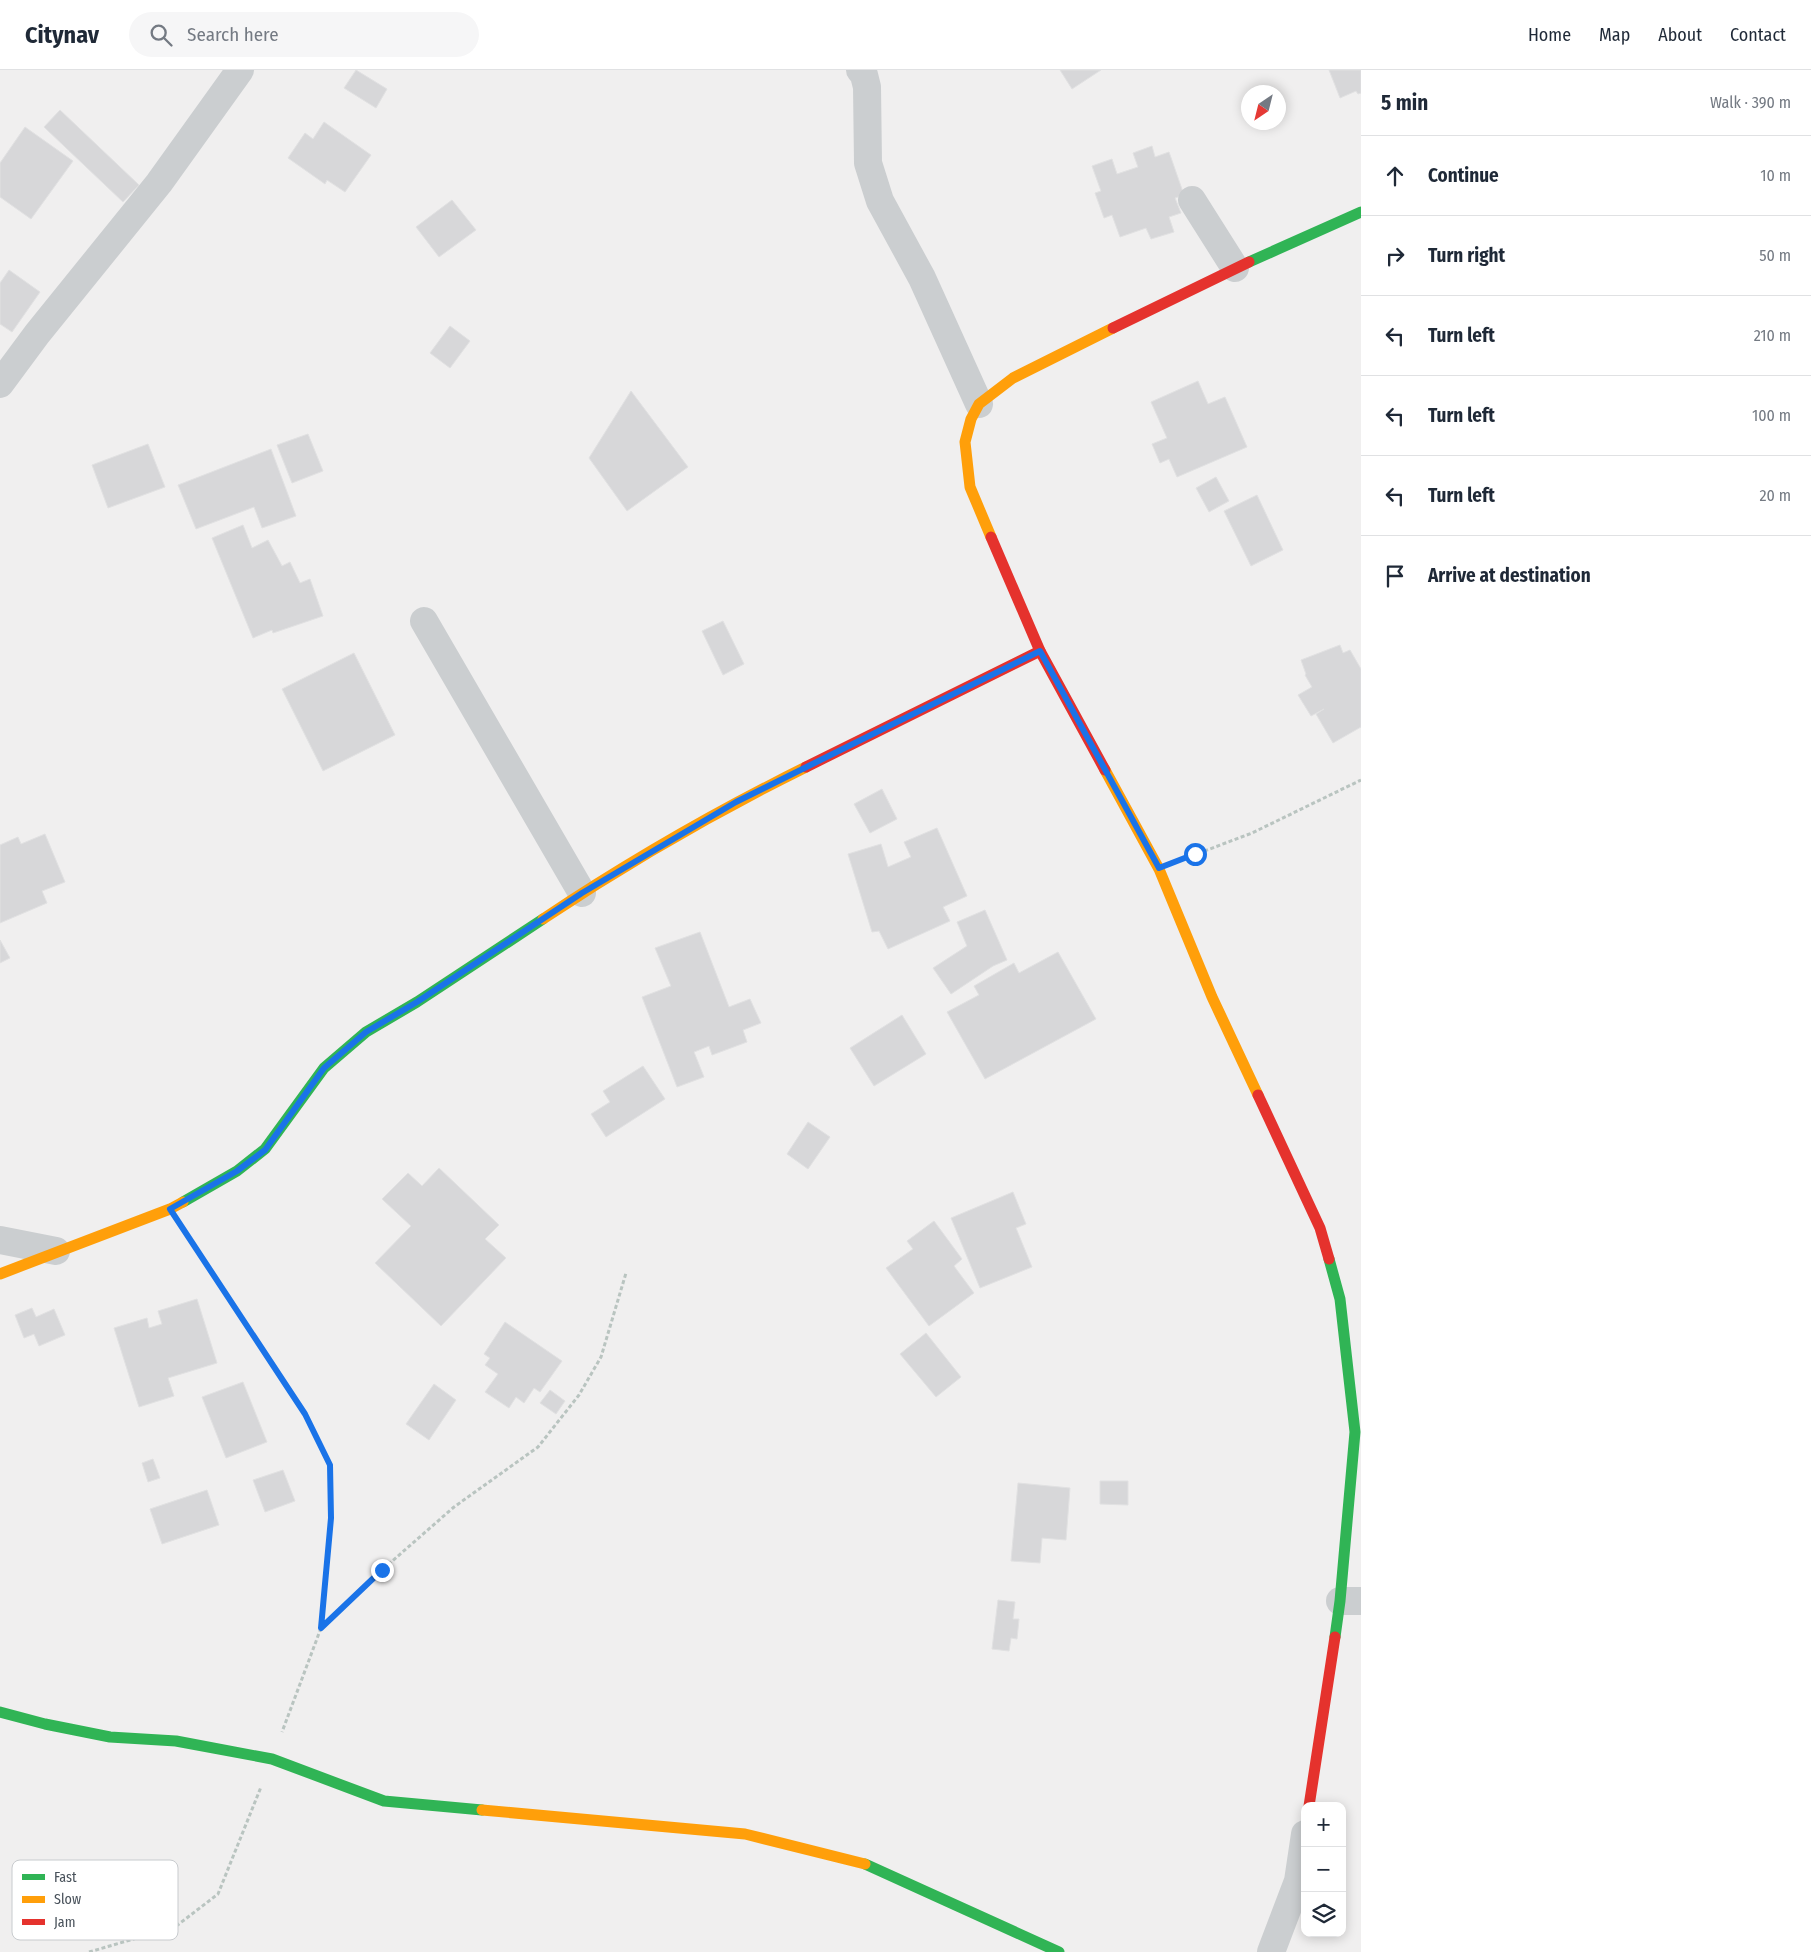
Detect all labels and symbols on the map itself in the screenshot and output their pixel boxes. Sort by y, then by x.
north arrow [1241,85,1286,130]
route start [1184,843,1207,866]
route end [371,1559,394,1582]
legend [12,1860,178,1940]
text: Fast [54,1869,77,1886]
text: Slow [54,1891,81,1908]
text: Jam [54,1914,75,1931]

